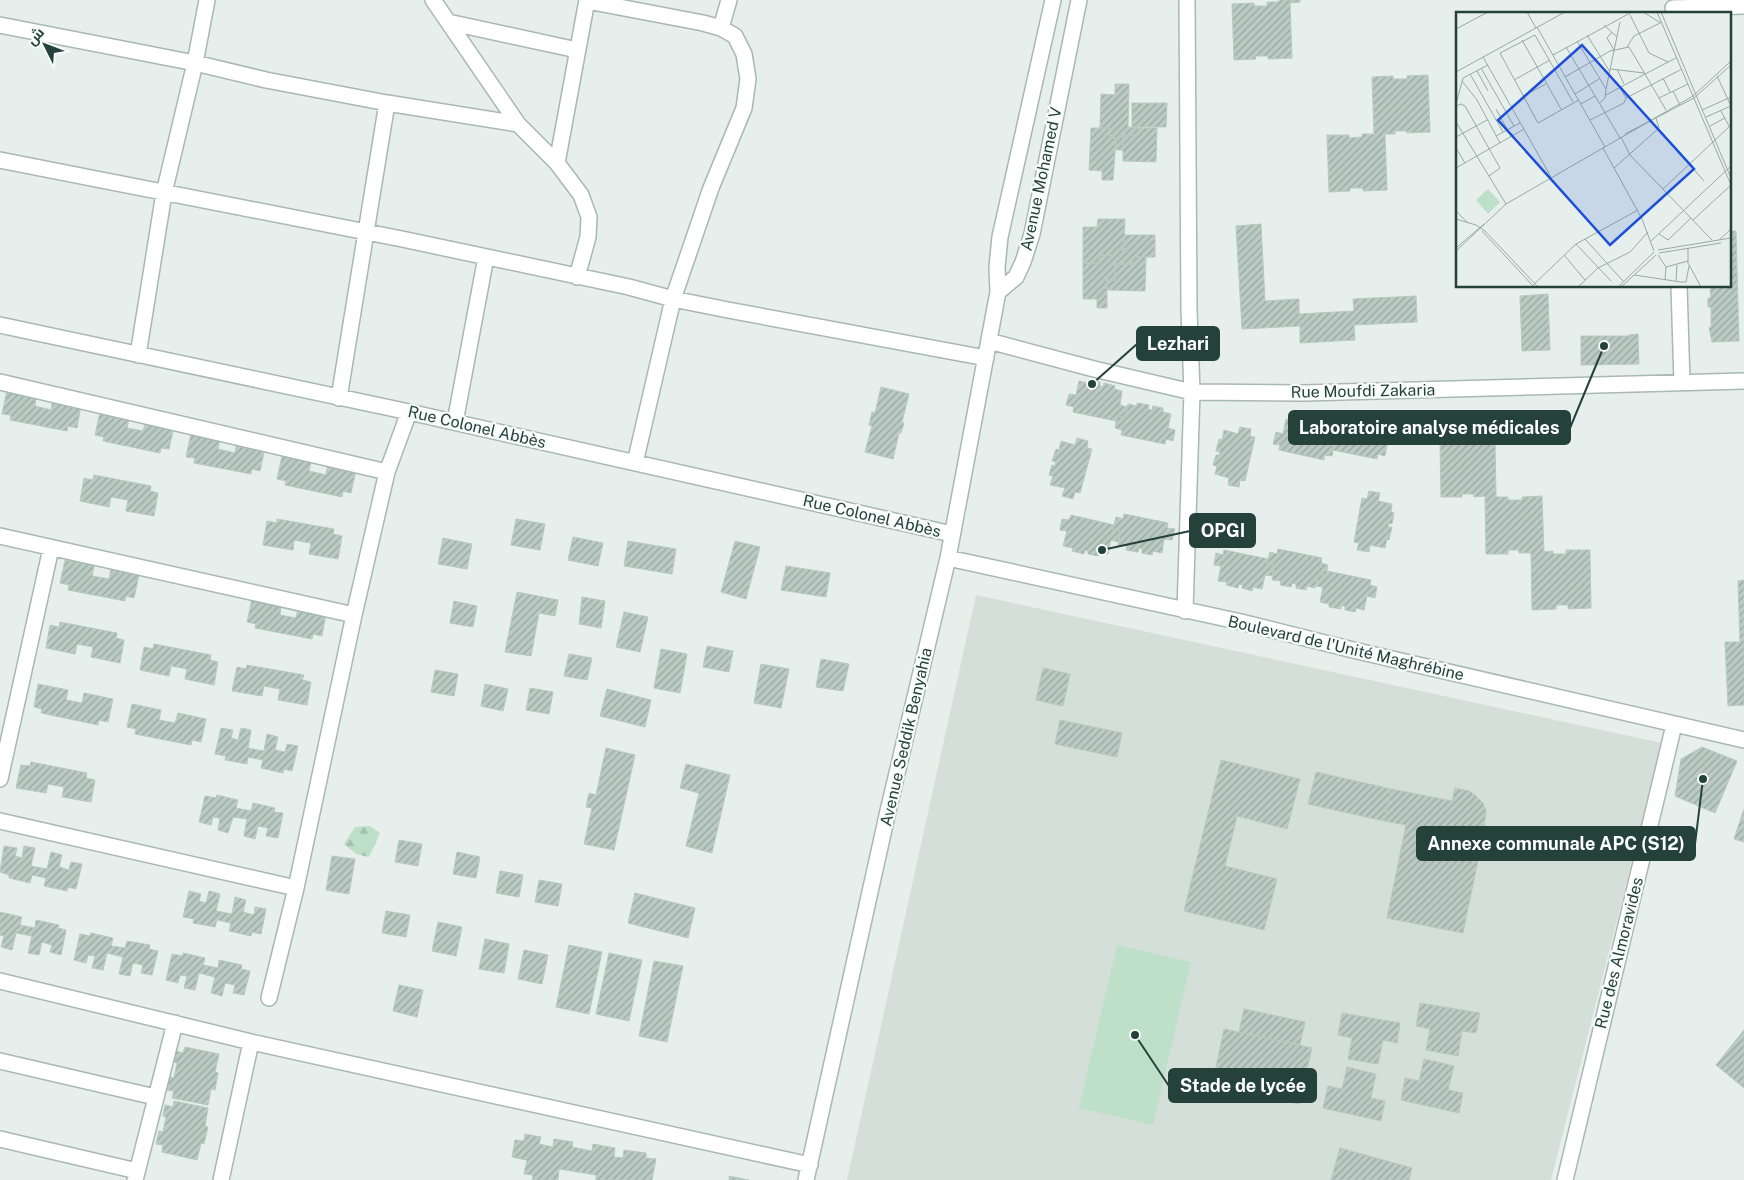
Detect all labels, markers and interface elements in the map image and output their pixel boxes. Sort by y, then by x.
inset map [1456,12,1732,288]
north arrow [20,20,70,70]
text: ش [23,24,48,49]
street label: Avenue Mohamed V [1016,105,1066,253]
callout: Lezhari [1137,327,1219,360]
text: Lezhari [1147,333,1209,354]
street label: Rue Moufdi Zakaria [1290,380,1436,402]
street label: Rue Colonel Abbès [406,402,548,452]
callout: Laboratoire analyse médicales [1289,411,1570,444]
text: Laboratoire analyse médicales [1299,417,1559,438]
street label: Rue Colonel Abbès [801,491,943,541]
callout: OPGI [1190,514,1255,547]
text: OPGI [1201,520,1245,541]
street label: Boulevard de l'Unité Maghrébine [1226,612,1466,684]
street label: Avenue Seddik Benyahia [876,646,936,828]
callout: Annexe communale APC (S12) [1417,827,1695,860]
text: Annexe communale APC (S12) [1427,833,1685,854]
street label: Rue des Almoravides [1591,875,1647,1031]
callout: Stade de lycée [1169,1069,1316,1102]
text: Stade de lycée [1180,1075,1306,1096]

